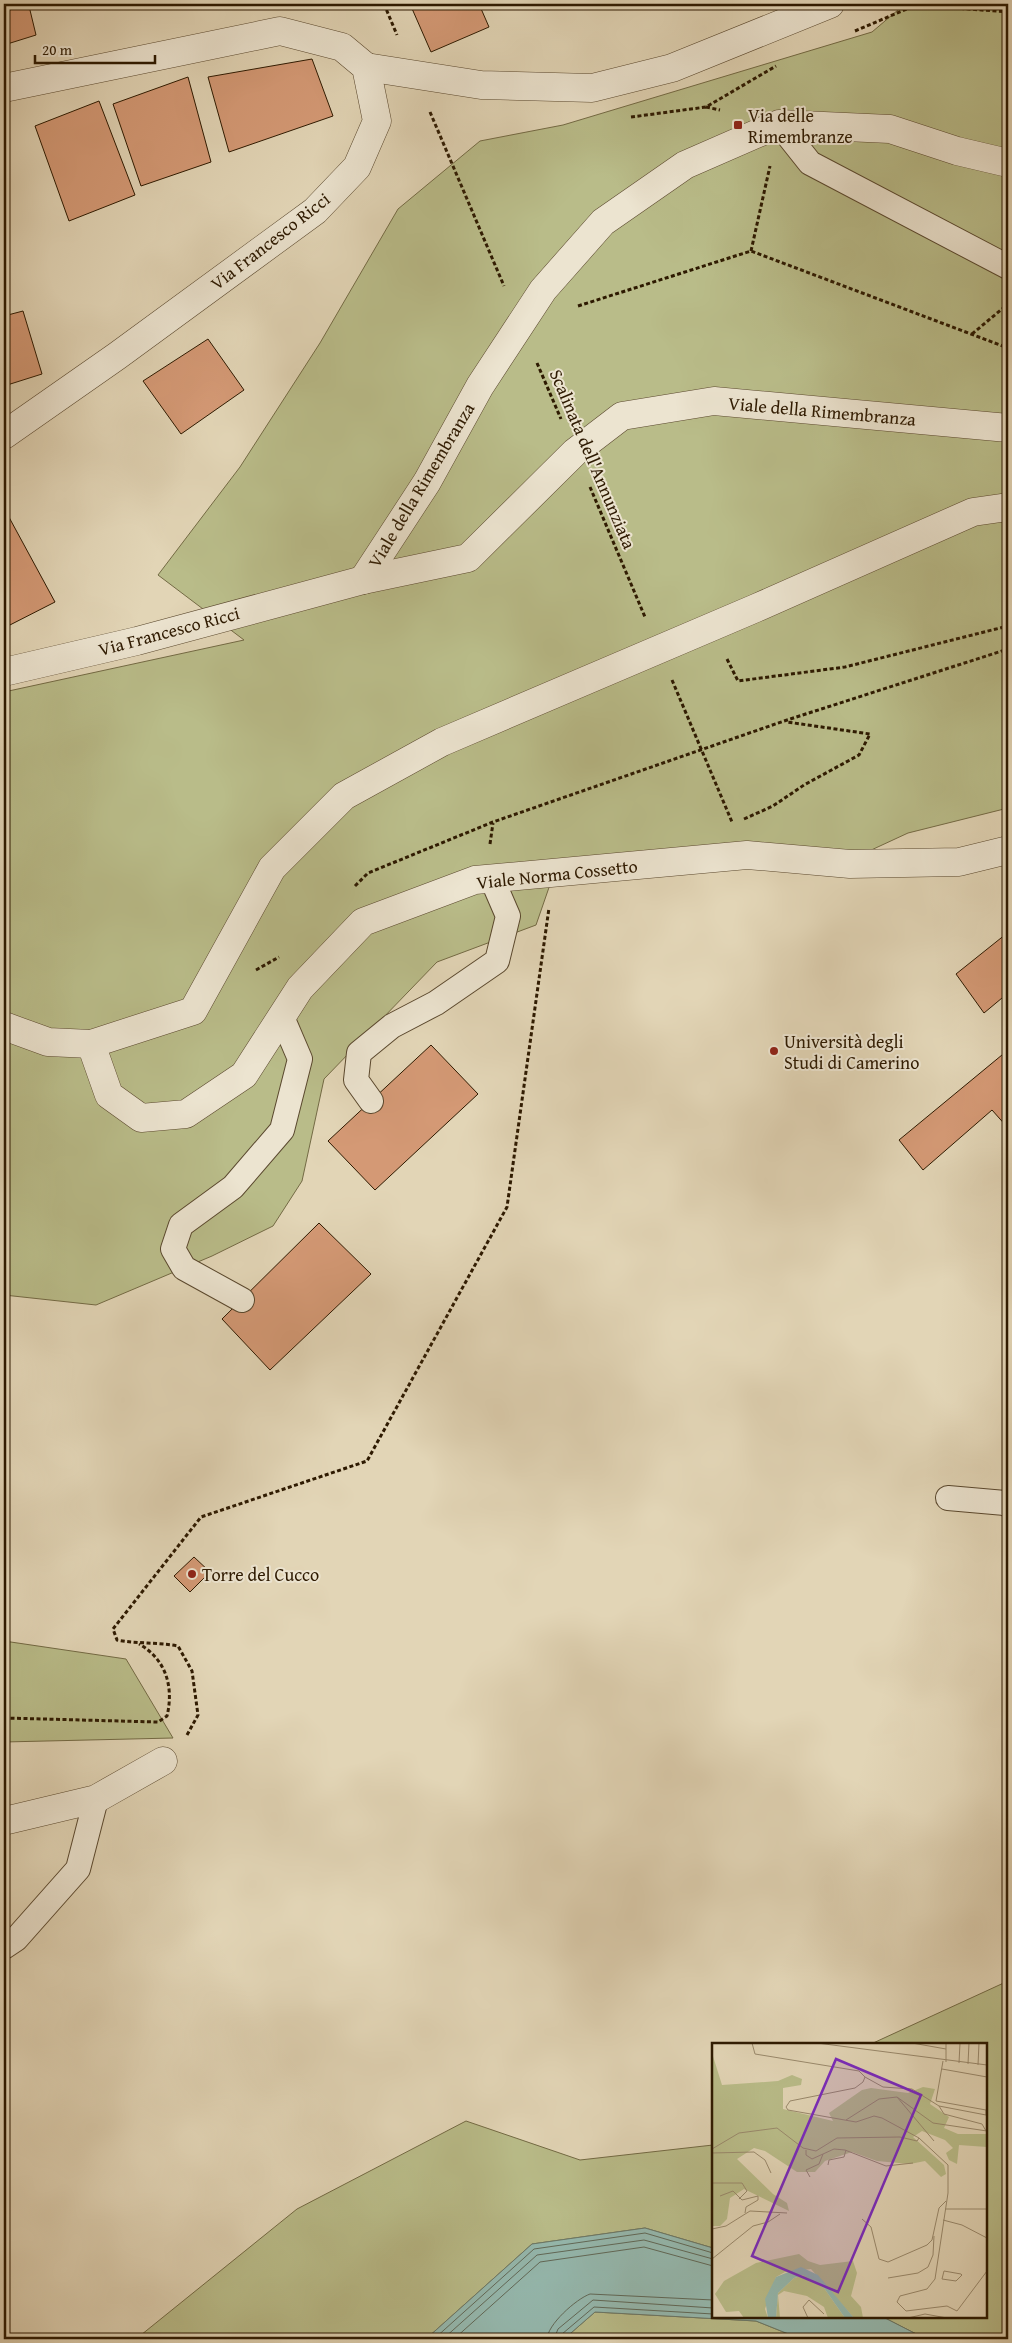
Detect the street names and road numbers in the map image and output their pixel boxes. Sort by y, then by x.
street label: Via Francesco Ricci [205,186,335,296]
street label: Scalinata dell'Annunziata [543,365,643,554]
street label: Viale della Rimembranza [727,389,917,433]
street label: Viale della Rimembranza [361,397,481,573]
street label: Via Francesco Ricci [95,599,243,663]
street label: Viale Norma Cossetto [475,852,639,896]

